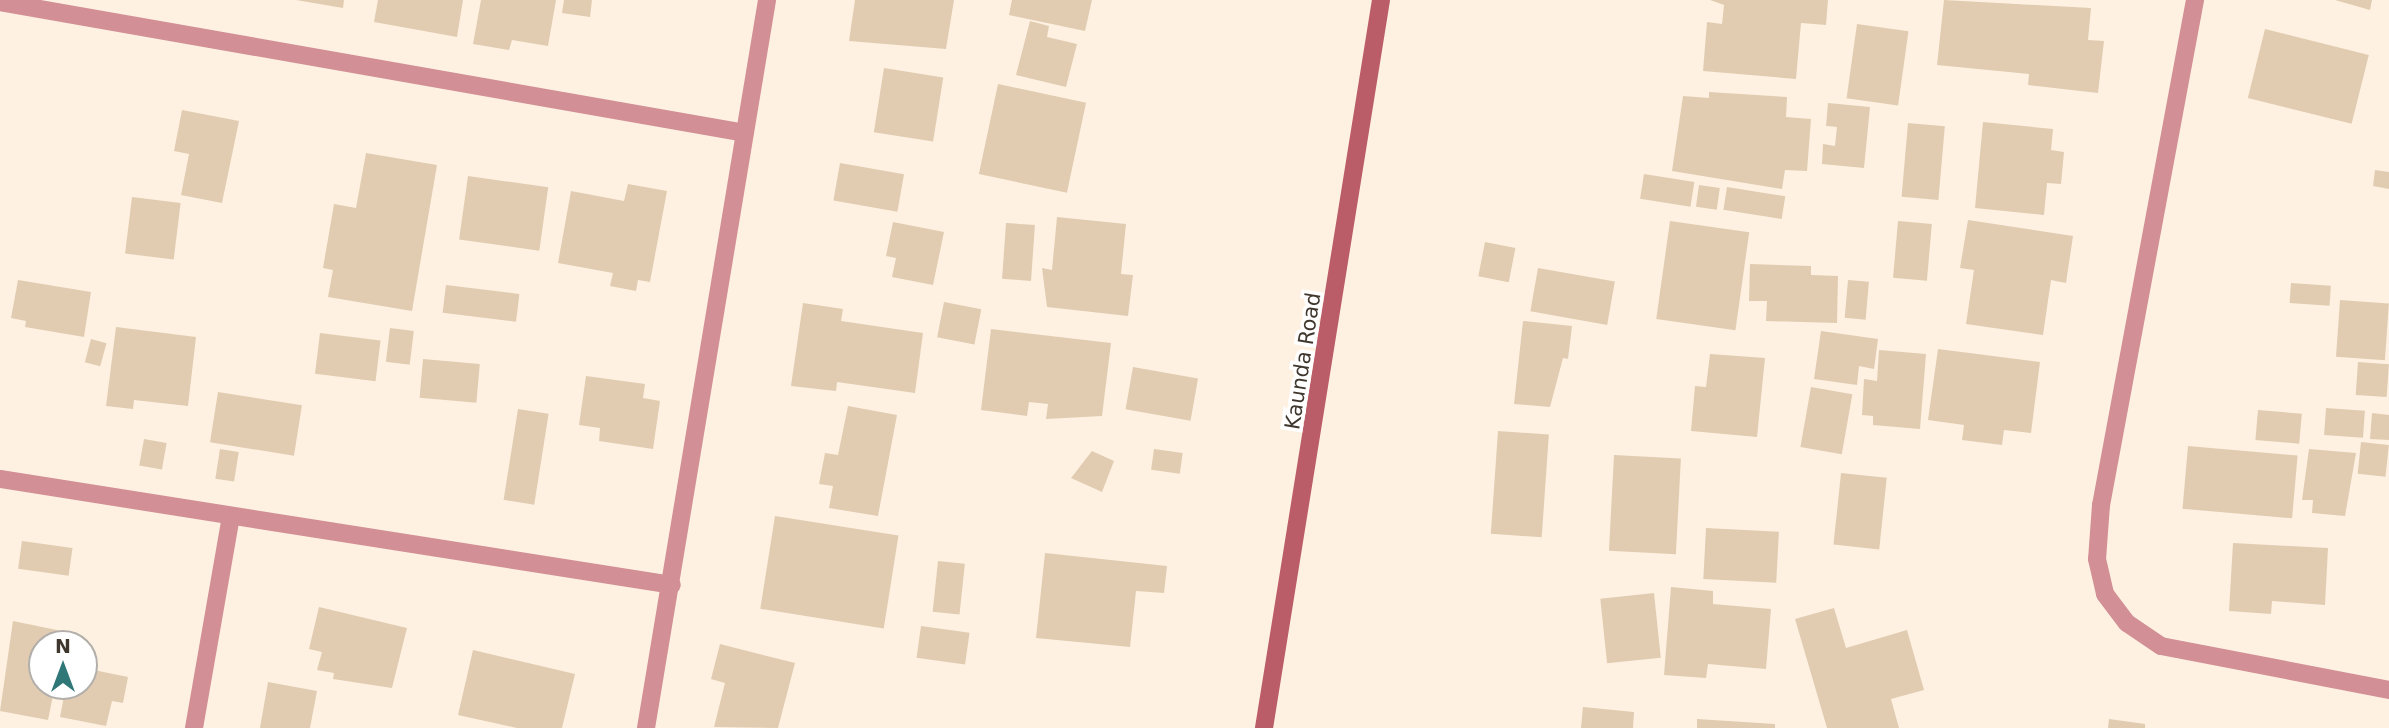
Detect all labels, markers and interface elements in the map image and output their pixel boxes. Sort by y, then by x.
street label: Kaunda Road [1280,291,1326,431]
north arrow [28,630,98,700]
text: N [55,635,71,657]

